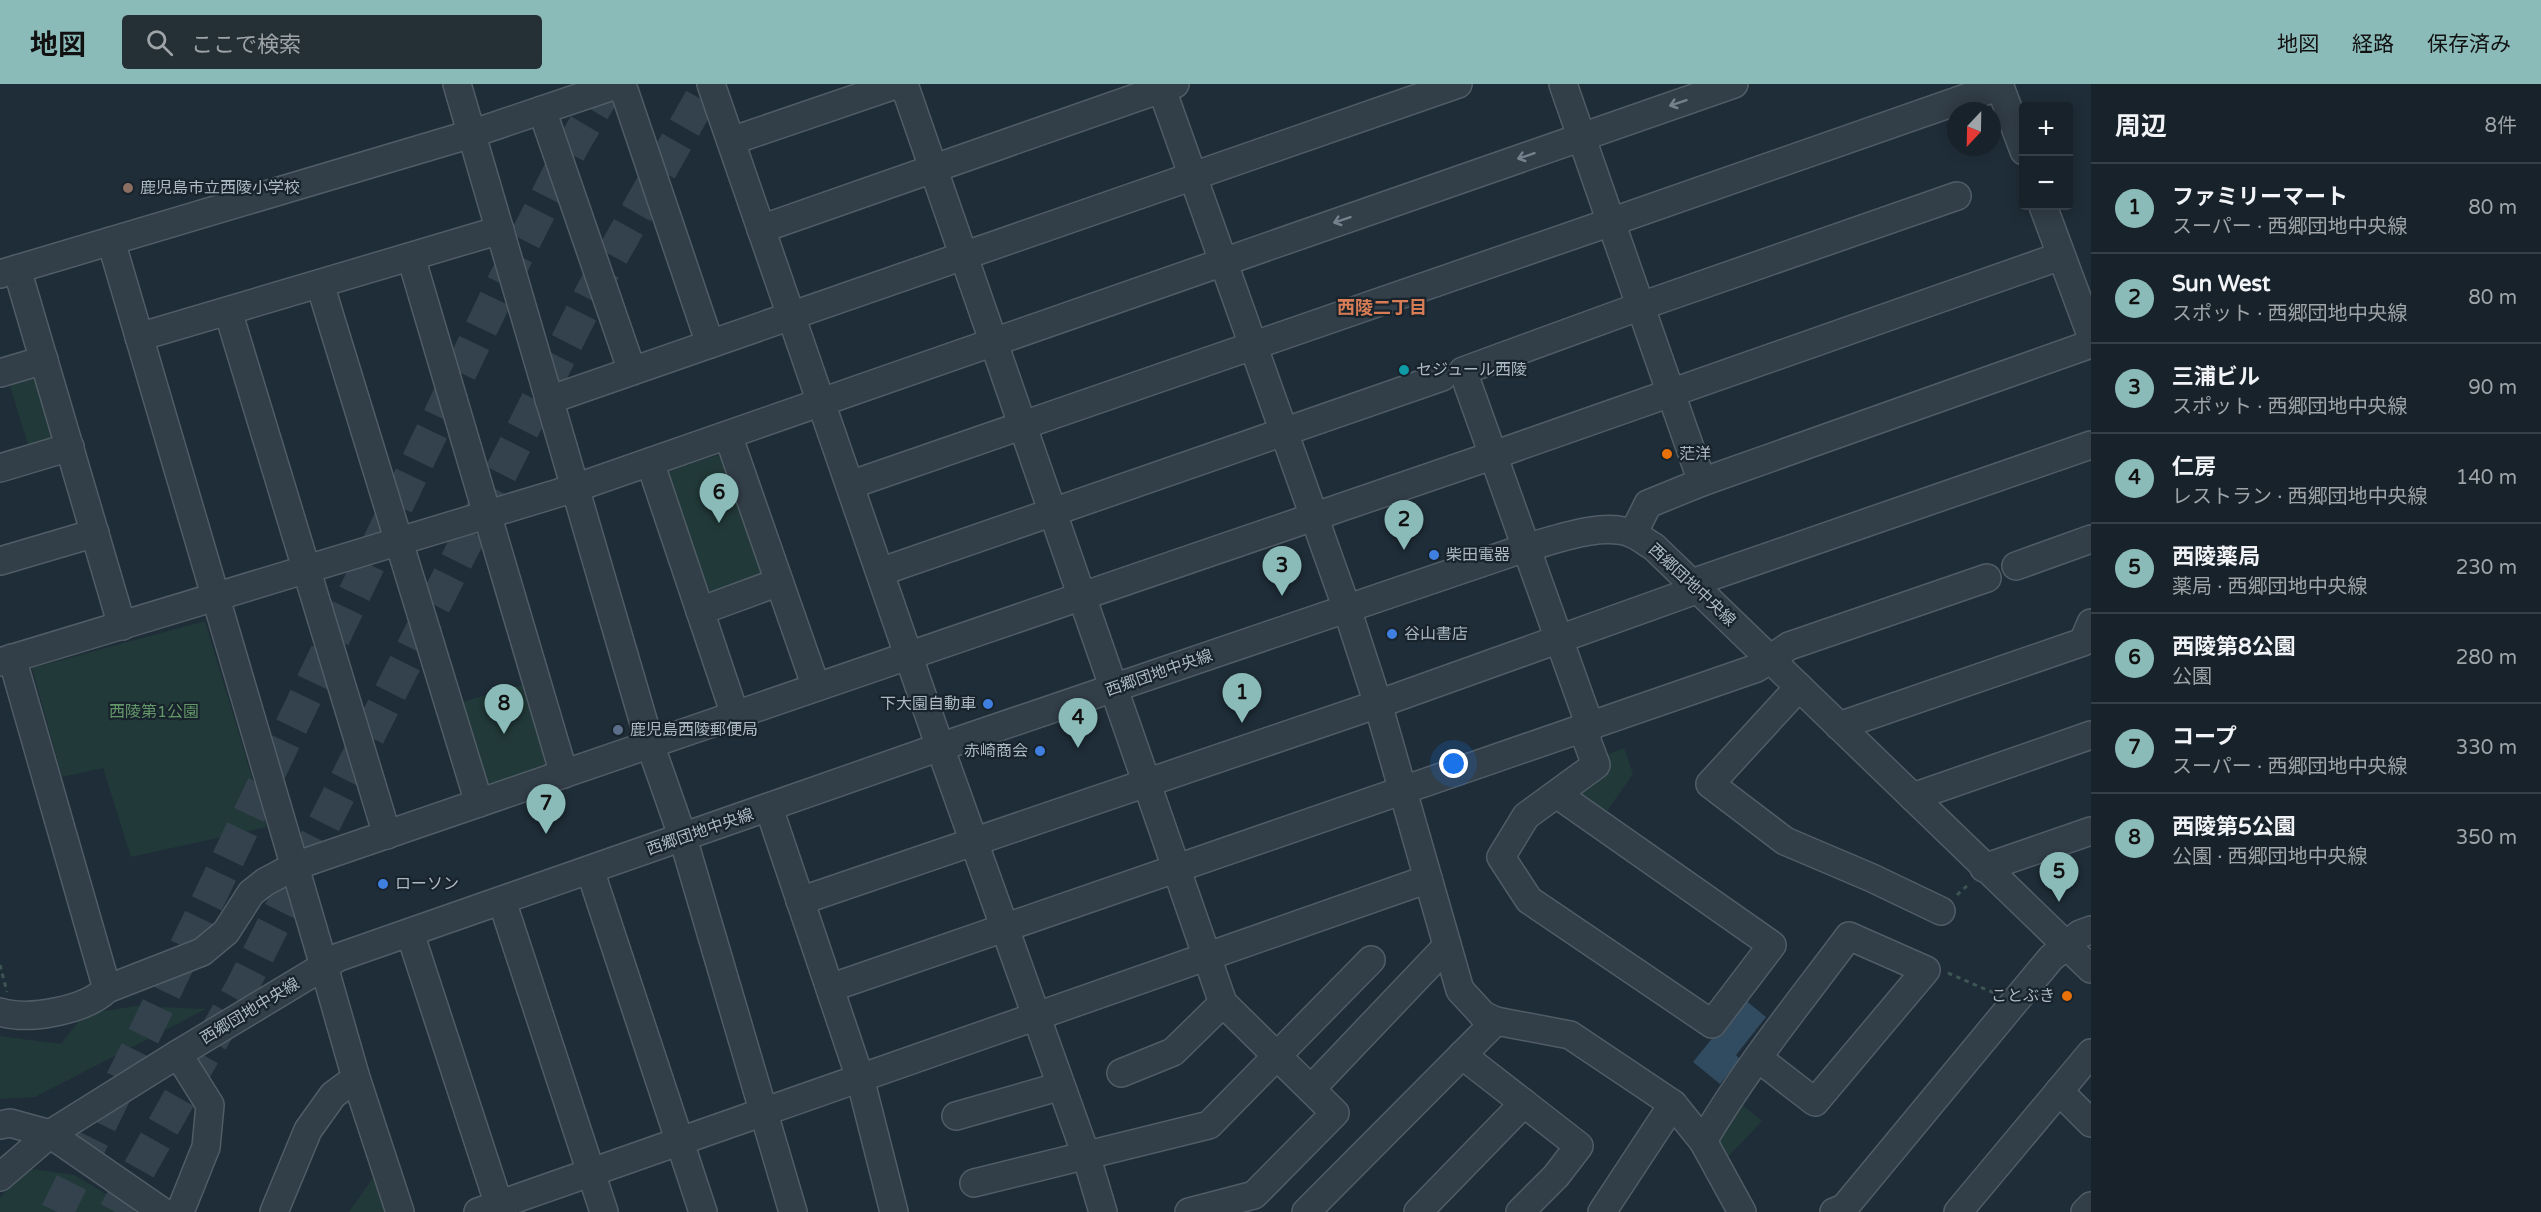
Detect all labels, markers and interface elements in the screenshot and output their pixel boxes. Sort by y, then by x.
search box [122,15,542,69]
icon: search [143,26,176,59]
text: 地図 [30,28,86,62]
text: ここで検索 [191,32,301,58]
text: 地図 [2277,32,2319,57]
text: 経路 [2352,32,2394,57]
text: 保存済み [2427,32,2511,57]
one-way arrow [1669,98,1688,109]
north arrow [1947,102,2001,156]
map controls [2019,102,2073,210]
button: + [2019,102,2073,156]
text: 周辺 [2115,111,2167,142]
text: 8件 [2484,114,2517,138]
one-way arrow [1517,151,1535,162]
button: − [2019,156,2073,210]
place label: 鹿児島市立西陵小学校 [140,178,300,198]
marker: 鹿児島市立西陵小学校 [121,181,135,195]
text: ファミリーマート [2172,184,2348,210]
text: 1 [2128,196,2141,220]
text: 80 m [2468,196,2517,220]
text: スーパー · 西郷団地中央線 [2172,215,2407,239]
one-way arrow [1333,216,1352,227]
text: Sun West [2172,271,2270,297]
text: 2 [2128,286,2141,310]
text: 80 m [2468,286,2517,310]
district label: 西陵二丁目 [1337,297,1427,319]
text: スポット · 西郷団地中央線 [2172,302,2408,326]
place label: セジュール西陵 [1416,360,1527,380]
marker: セジュール西陵 [1397,363,1411,377]
text: 三浦ビル [2172,364,2260,390]
text: 3 [2128,376,2141,400]
text: 90 m [2468,376,2517,400]
text: スポット · 西郷団地中央線 [2172,395,2408,419]
place label: 茫洋 [1679,444,1711,464]
marker: 茫洋 [1660,447,1674,461]
text: 仁房 [2172,454,2216,480]
text: 4 [2128,466,2141,490]
text: 140 m [2456,466,2517,490]
pin: 6 [700,474,738,523]
text: レストラン · 西郷団地中央線 [2172,485,2428,509]
pin: 2 [1384,500,1424,550]
street label: 西郷団地中央線 [1644,539,1740,631]
text: 西陵薬局 [2172,544,2260,570]
place label: 柴田電器 [1446,545,1510,565]
pin: 3 [1262,546,1302,596]
marker: 柴田電器 [1427,548,1441,562]
text: 5 [2128,556,2141,580]
text: 230 m [2456,556,2517,580]
text: 薬局 · 西郷団地中央線 [2172,575,2368,599]
place label: 谷山書店 [1404,624,1468,644]
marker: 谷山書店 [1385,627,1399,641]
text: 西陵第8公園 [2172,634,2296,660]
street label: 西郷団地中央線 [1103,645,1215,701]
text: 6 [2128,646,2141,670]
text: 280 m [2456,646,2517,670]
text: 公園 [2172,665,2212,689]
pin: 1 [1222,674,1262,723]
pin: 8 [484,684,524,734]
place label: 下大園自動車 [880,694,976,714]
marker: 下大園自動車 [981,697,995,711]
pin: 4 [1058,698,1098,748]
park label: 西陵第1公園 [109,702,199,722]
place label: 鹿児島西陵郵便局 [630,720,758,740]
marker: 鹿児島西陵郵便局 [611,723,625,737]
text: コープ [2172,724,2237,750]
text: 7 [2128,736,2141,760]
text: 330 m [2456,736,2517,760]
place label: 赤崎商会 [964,741,1028,761]
marker: 赤崎商会 [1033,744,1047,758]
your location [1439,749,1468,778]
text: スーパー · 西郷団地中央線 [2172,755,2407,779]
pin: 7 [526,784,566,834]
street label: 西郷団地中央線 [644,804,756,860]
text: 西陵第5公園 [2172,814,2296,840]
text: 8 [2128,826,2141,850]
text: 350 m [2456,826,2517,850]
text: 公園 · 西郷団地中央線 [2172,845,2368,869]
pin: 5 [2040,852,2078,902]
place label: ローソン [395,874,459,894]
marker: ローソン [376,877,390,891]
street label: 西郷団地中央線 [197,974,303,1048]
place label: ことぶき [1991,986,2055,1006]
marker: ことぶき [2060,989,2074,1003]

